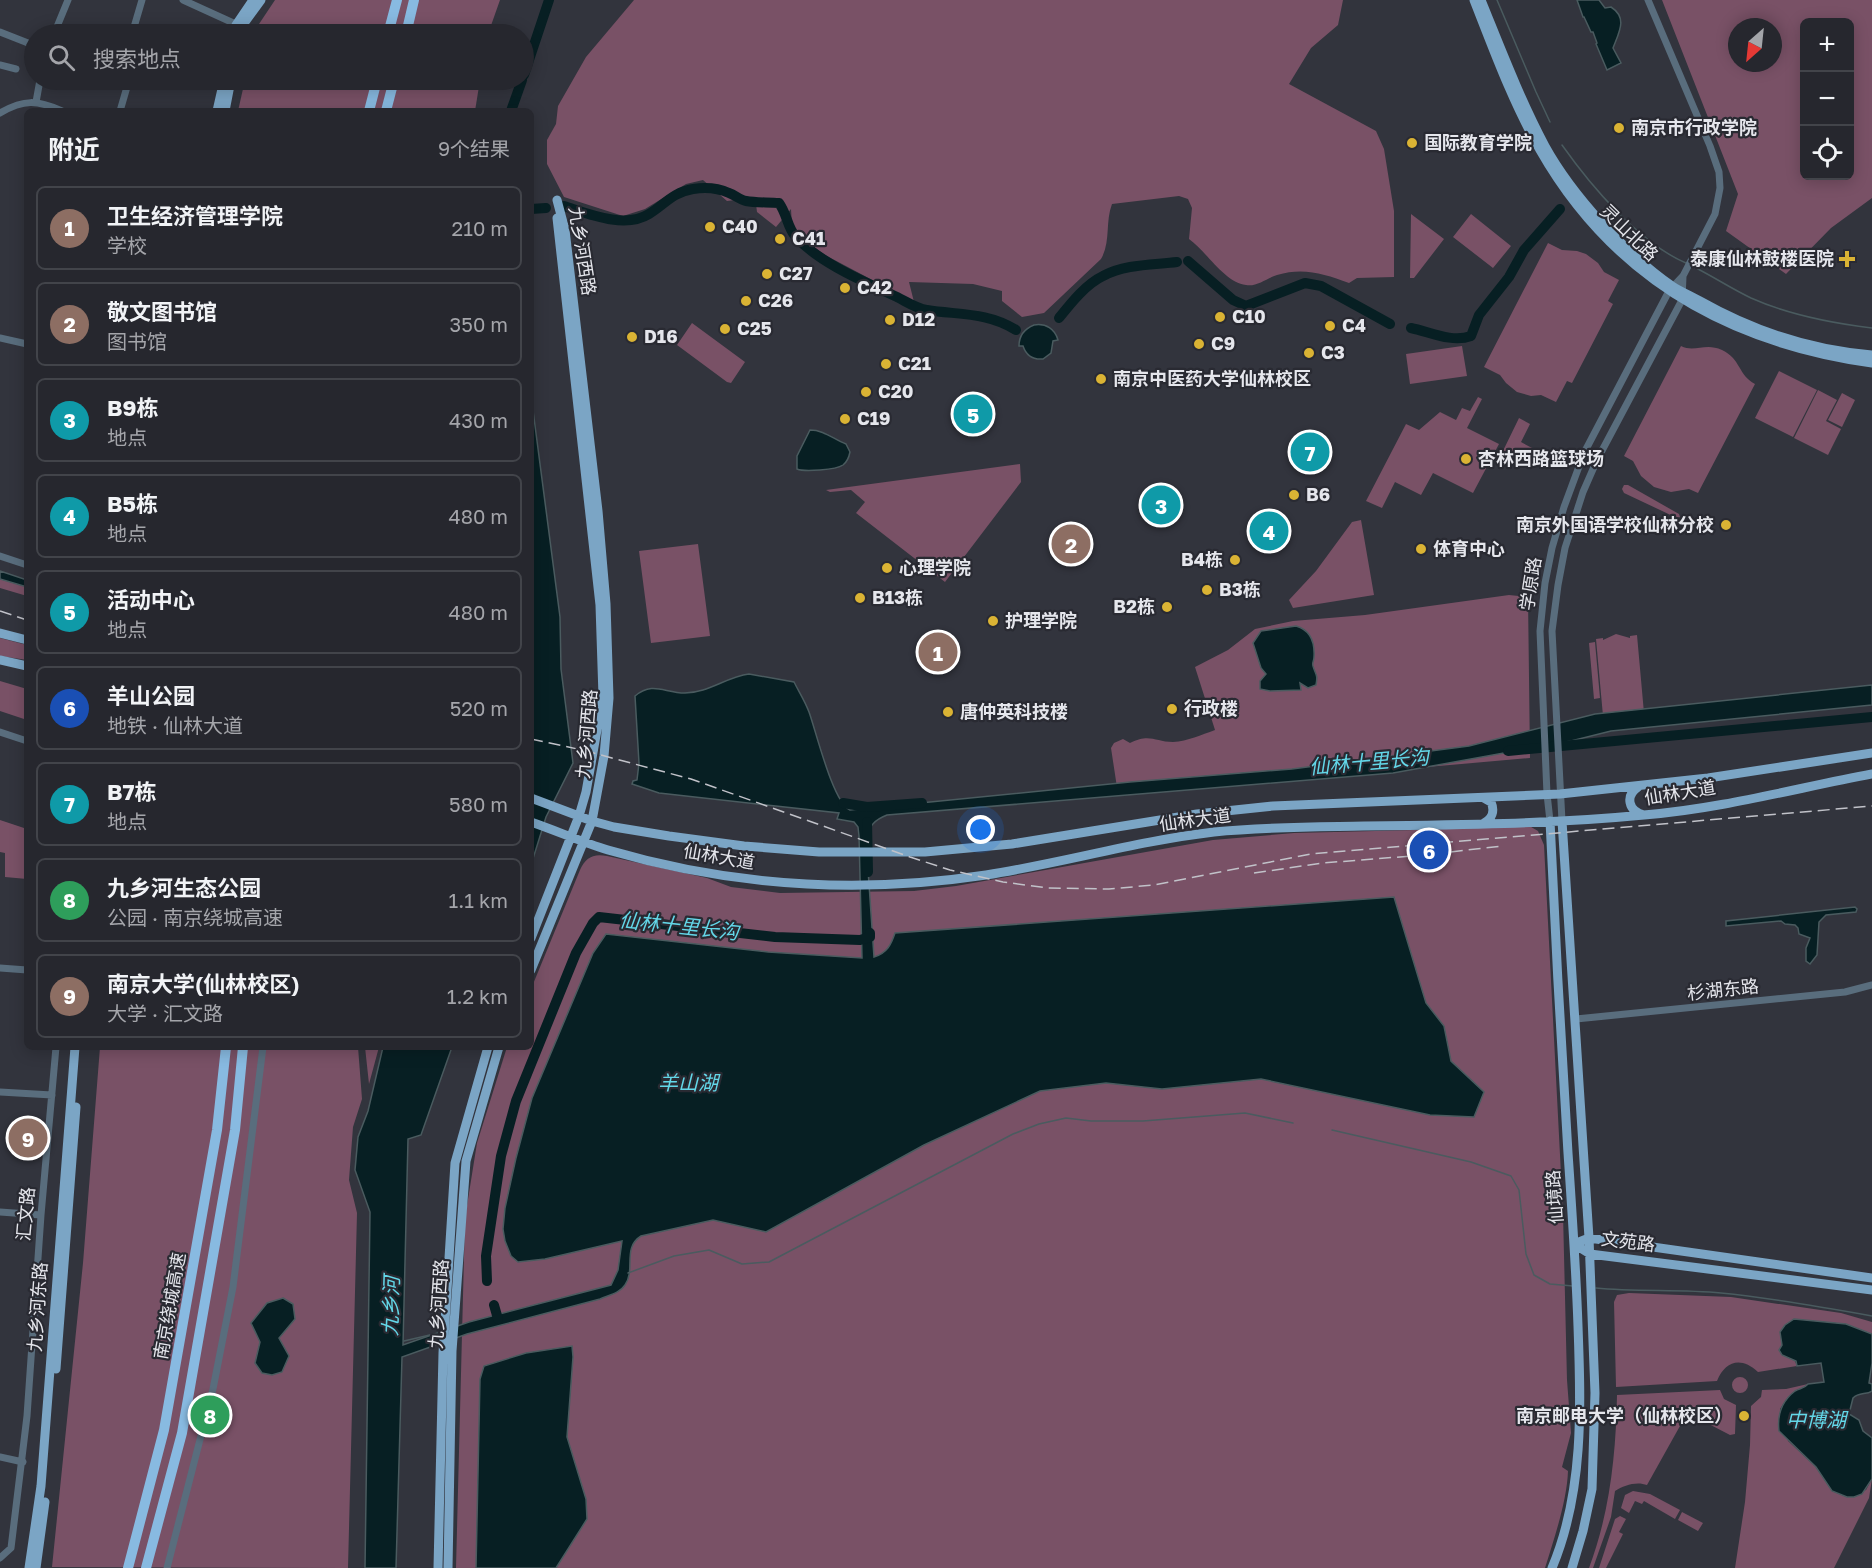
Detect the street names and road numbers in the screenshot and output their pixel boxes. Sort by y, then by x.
street label: 灵山北路 [1596,199,1663,265]
street label: 九乡河西路 [565,205,601,297]
street label: 学原路 [1515,555,1545,612]
street label: 九乡河西路 [571,688,601,780]
street label: 仙林大道 [1643,776,1717,809]
street label: 仙林大道 [1158,803,1232,835]
street label: 仙林大道 [682,839,757,873]
street label: 杉湖东路 [1686,974,1760,1004]
street label: 仙境路 [1541,1169,1567,1225]
street label: 汇文路 [12,1186,38,1242]
street label: 文苑路 [1600,1227,1656,1255]
street label: 南京绕城高速 [149,1251,189,1361]
street label: 九乡河西路 [424,1258,452,1350]
street label: 九乡河东路 [23,1261,51,1353]

